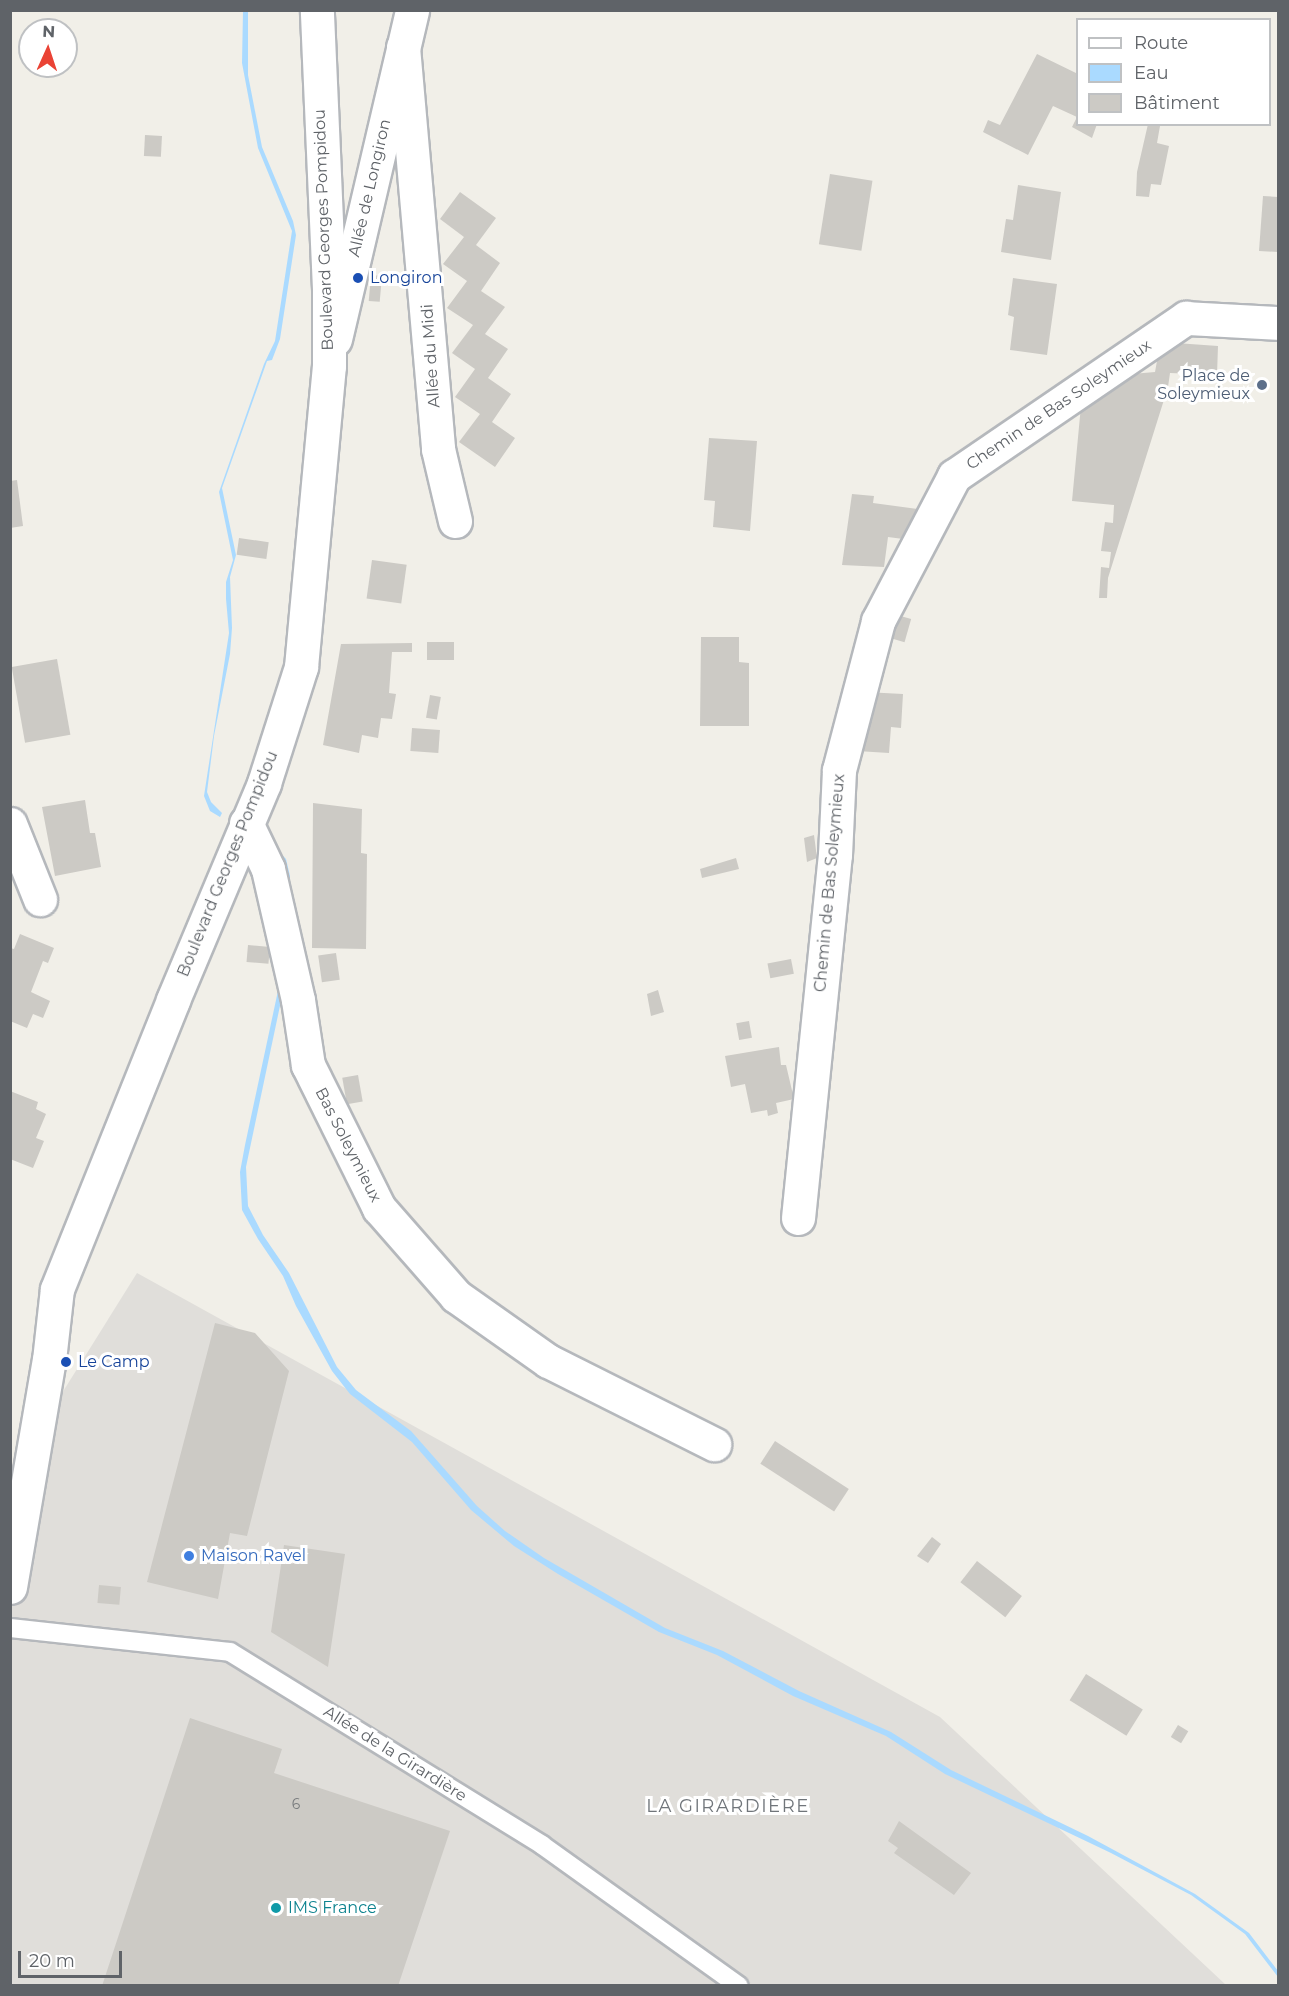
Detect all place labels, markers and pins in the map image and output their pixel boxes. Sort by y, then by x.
place label: Longiron [370,268,442,288]
marker: Longiron [351,271,365,285]
place label: Place de Soleymieux [1157,366,1250,404]
marker: Place de Soleymieux [1255,378,1269,392]
place label: Le Camp [78,1352,150,1372]
marker: Le Camp [59,1355,73,1369]
place label: Maison Ravel [201,1546,306,1566]
marker: Maison Ravel [182,1549,196,1563]
place label: IMS France [288,1898,377,1918]
marker: IMS France [269,1901,283,1915]

